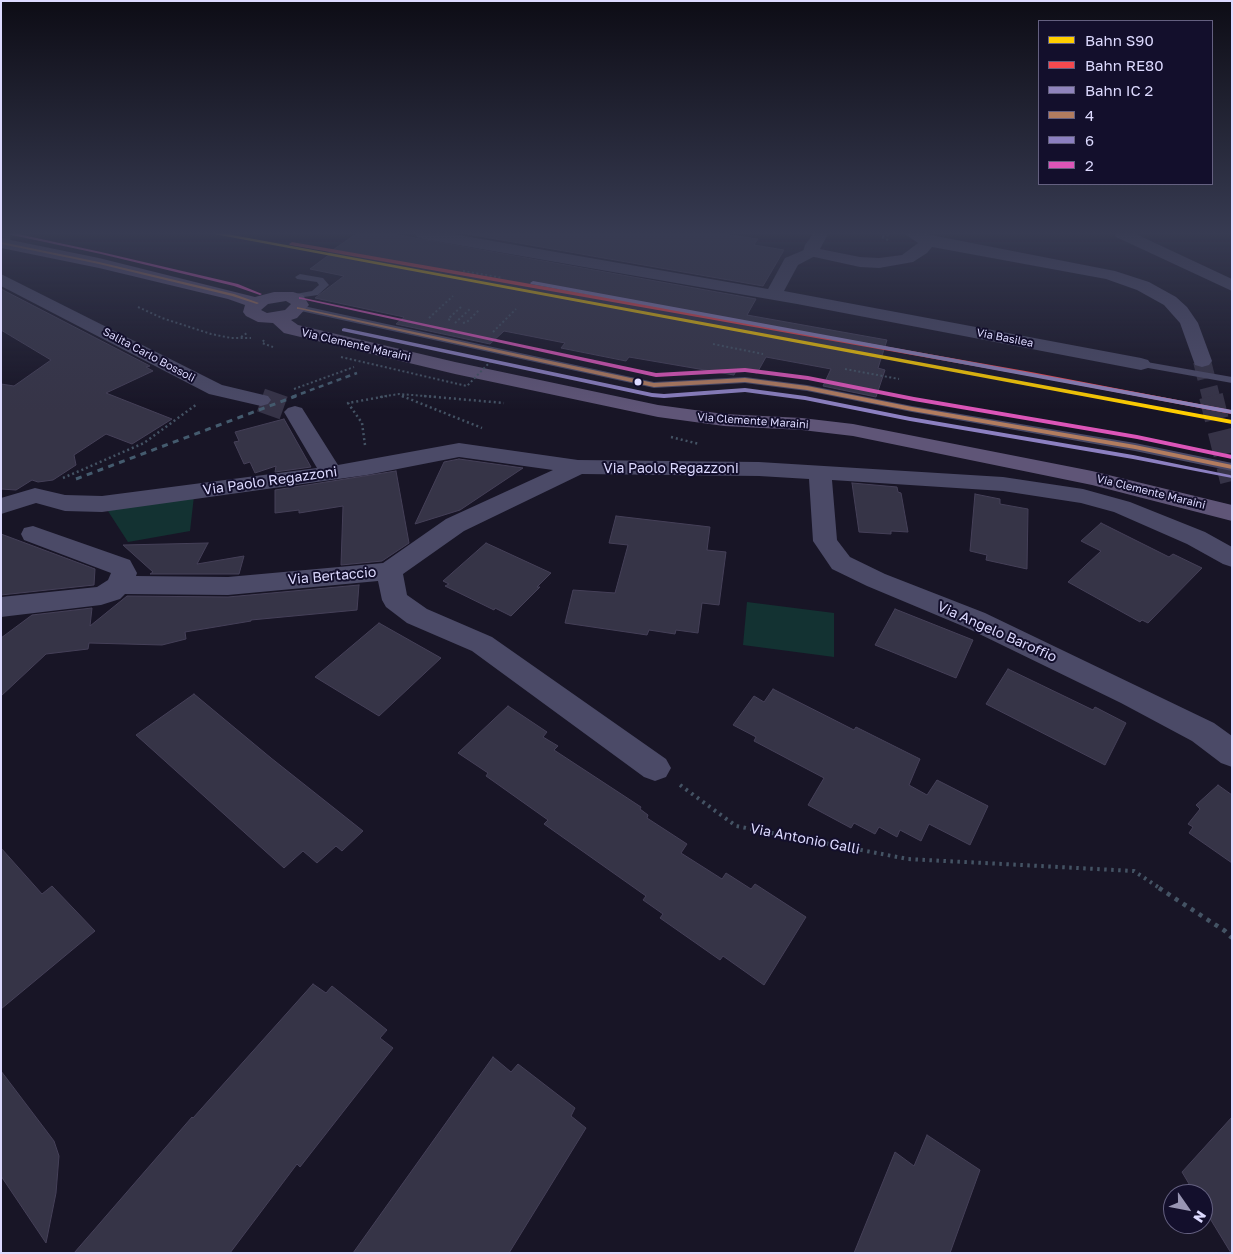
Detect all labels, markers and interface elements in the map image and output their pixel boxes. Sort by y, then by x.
legend [1038,20,1213,185]
text: Bahn S90 [1085,31,1154,49]
text: Bahn RE80 [1085,56,1164,74]
text: Bahn IC 2 [1085,81,1153,99]
text: 4 [1085,106,1094,124]
text: 6 [1085,131,1094,149]
text: 2 [1085,156,1094,174]
street label: Salita Carlo Bossoli [101,325,197,385]
street label: Via Clemente Maraini [300,326,412,364]
street label: Via Basilea [975,326,1035,350]
unlabelled marker [633,377,643,387]
street label: Via Clemente Maraini [697,411,809,431]
street label: Via Paolo Regazzoni [603,461,739,477]
street label: Via Paolo Regazzoni [202,463,338,499]
street label: Via Clemente Maraini [1095,472,1207,512]
street label: Via Bertaccio [287,564,377,588]
street label: Via Angelo Baroffio [935,598,1059,666]
street label: Via Antonio Galli [749,820,861,858]
north arrow [1163,1184,1213,1234]
text: N [1190,1208,1210,1226]

